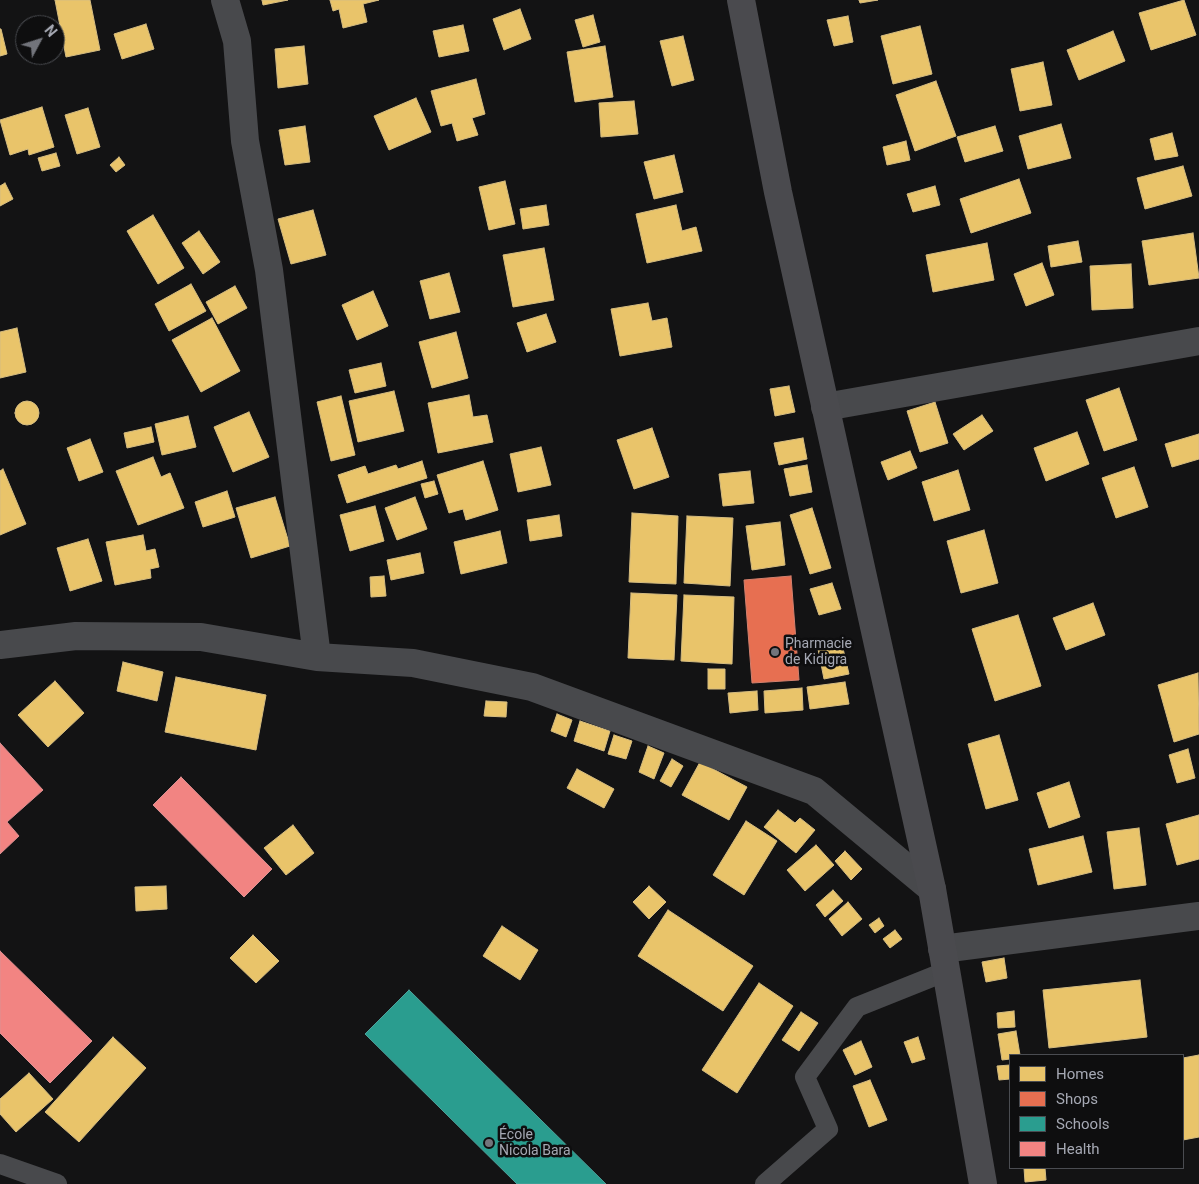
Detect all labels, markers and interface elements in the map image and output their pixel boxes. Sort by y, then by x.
north arrow [15,15,65,65]
text: N [41,22,60,40]
place label: Pharmacie de Kidigra [785,636,852,669]
marker: Pharmacie de Kidigra [769,646,781,658]
legend [1009,1054,1184,1169]
text: Homes [1056,1065,1104,1083]
text: Shops [1056,1090,1098,1108]
text: Schools [1056,1115,1110,1133]
place label: École Nicola Bara [499,1127,571,1160]
marker: École Nicola Bara [483,1137,495,1149]
text: Health [1056,1140,1100,1158]

